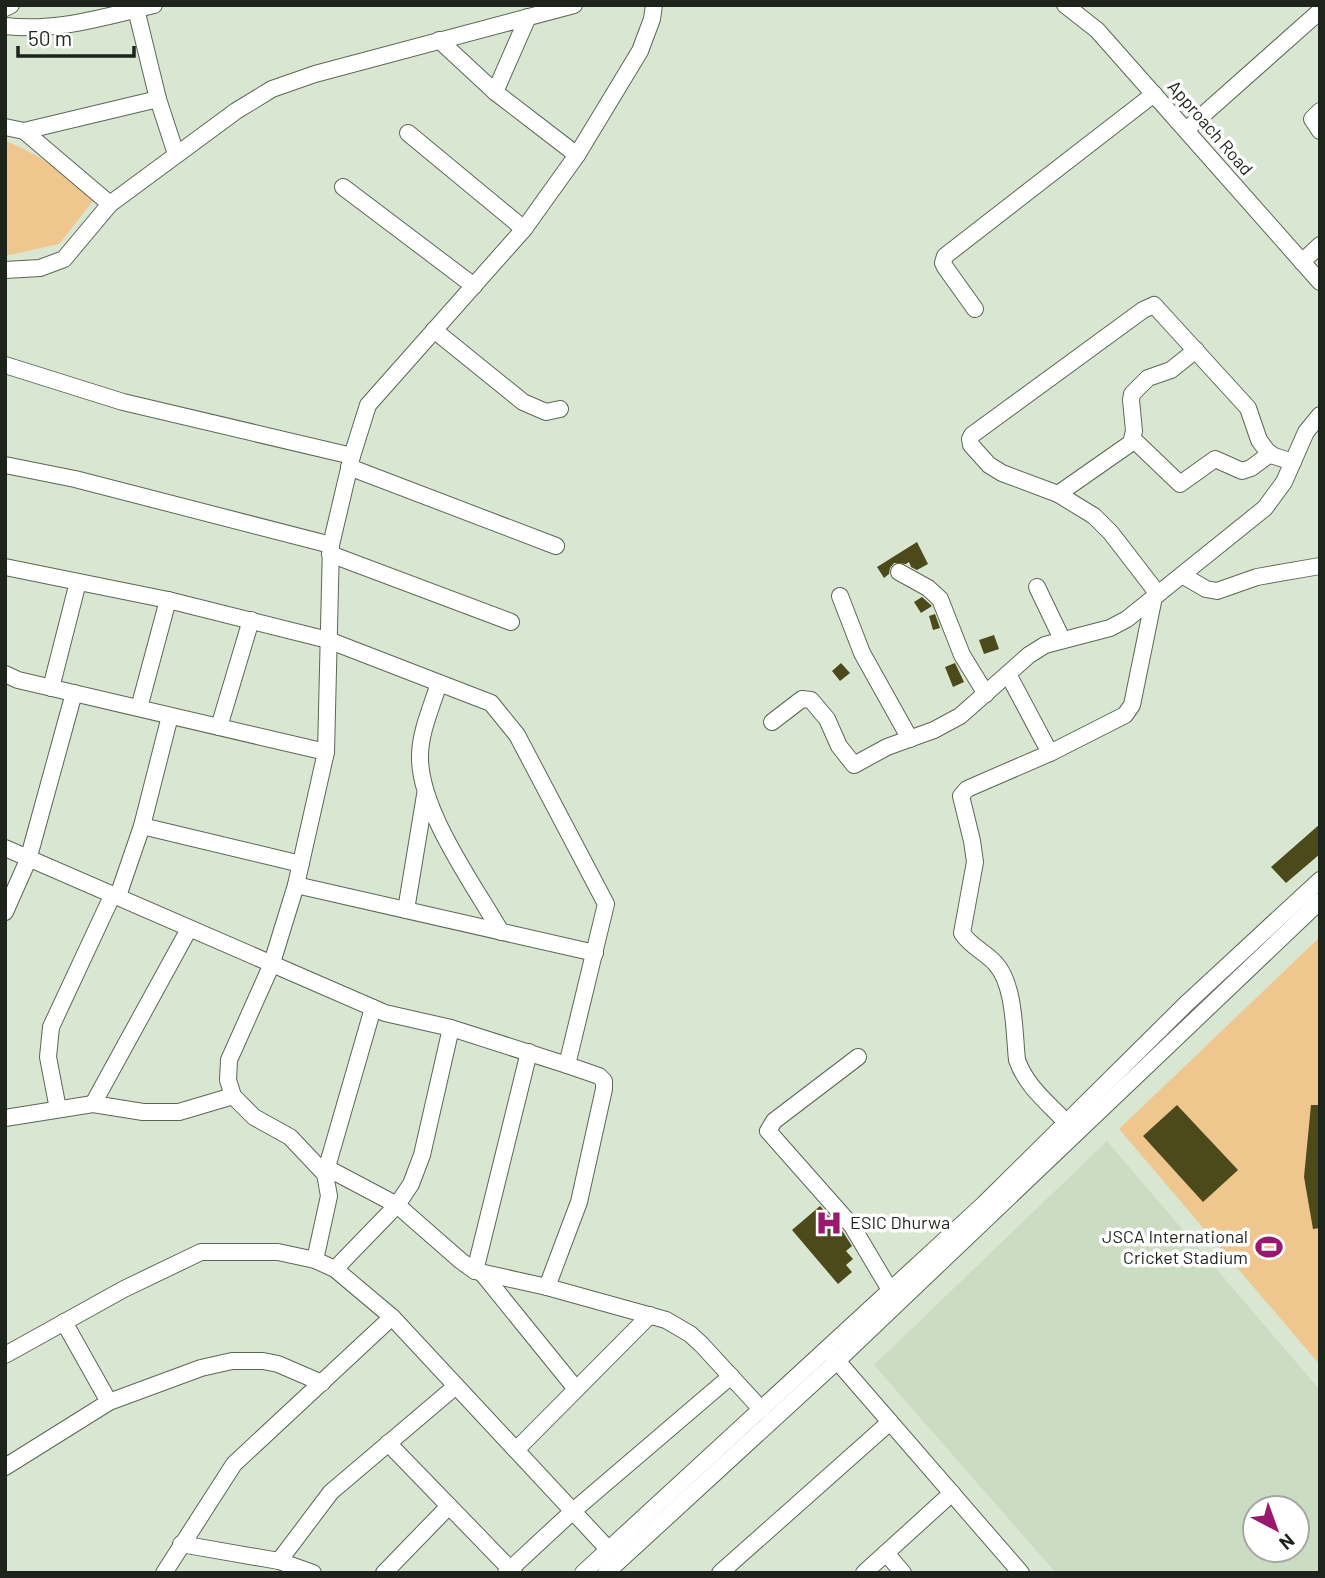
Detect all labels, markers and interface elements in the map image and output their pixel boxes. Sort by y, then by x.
scale bar [18,14,133,58]
text: 50 m [28,25,72,50]
street label: Approach Road [1164,75,1258,179]
hospital icon: ESIC Dhurwa [814,1208,844,1238]
place label: ESIC Dhurwa [850,1211,950,1233]
place label: JSCA International Cricket Stadium [1102,1225,1248,1268]
sports icon: JSCA International Cricket Stadium [1254,1232,1284,1262]
north arrow [1241,1494,1311,1564]
text: N [1275,1529,1300,1555]

